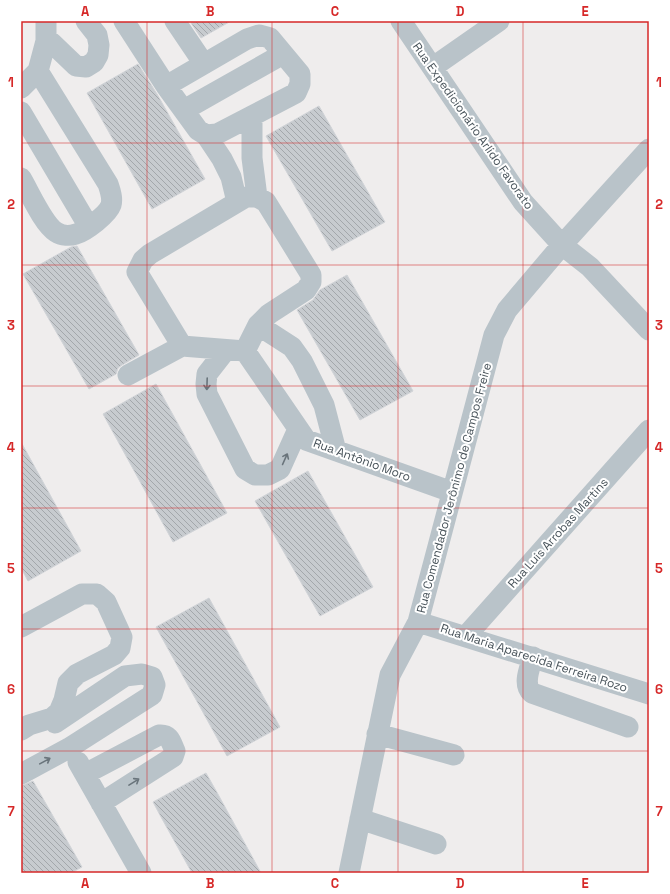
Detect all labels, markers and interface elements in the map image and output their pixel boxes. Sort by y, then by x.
text: A [81,3,90,20]
text: B [206,3,215,20]
text: C [331,3,339,20]
text: D [456,3,465,20]
text: E [581,3,589,20]
street label: Rua Expedicionário Arlido Favorato [409,39,537,213]
text: 1 [8,74,14,91]
text: 1 [656,74,662,91]
text: 2 [7,196,15,213]
text: 2 [655,196,663,213]
text: 3 [7,317,15,334]
text: 3 [655,317,663,334]
street label: Rua Comendador Jerônimo de Campos Freire [413,361,495,615]
one-way arrow [203,377,210,390]
street label: Rua Antônio Moro [311,435,413,485]
text: 4 [7,439,15,456]
text: 4 [655,439,663,456]
one-way arrow [282,454,289,466]
street label: Rua Luis Arrobas Martins [504,475,612,591]
text: 5 [7,560,15,577]
text: 5 [655,560,663,577]
street label: Rua Maria Aparecida Ferreira Rozo [438,620,630,696]
text: 6 [7,681,15,698]
text: 6 [655,681,663,698]
one-way arrow [39,756,51,764]
one-way arrow [128,777,140,785]
text: 7 [7,803,15,820]
text: 7 [655,803,663,820]
text: A [81,875,90,892]
text: B [206,875,215,892]
text: C [331,875,339,892]
text: D [456,875,465,892]
text: E [581,875,589,892]

